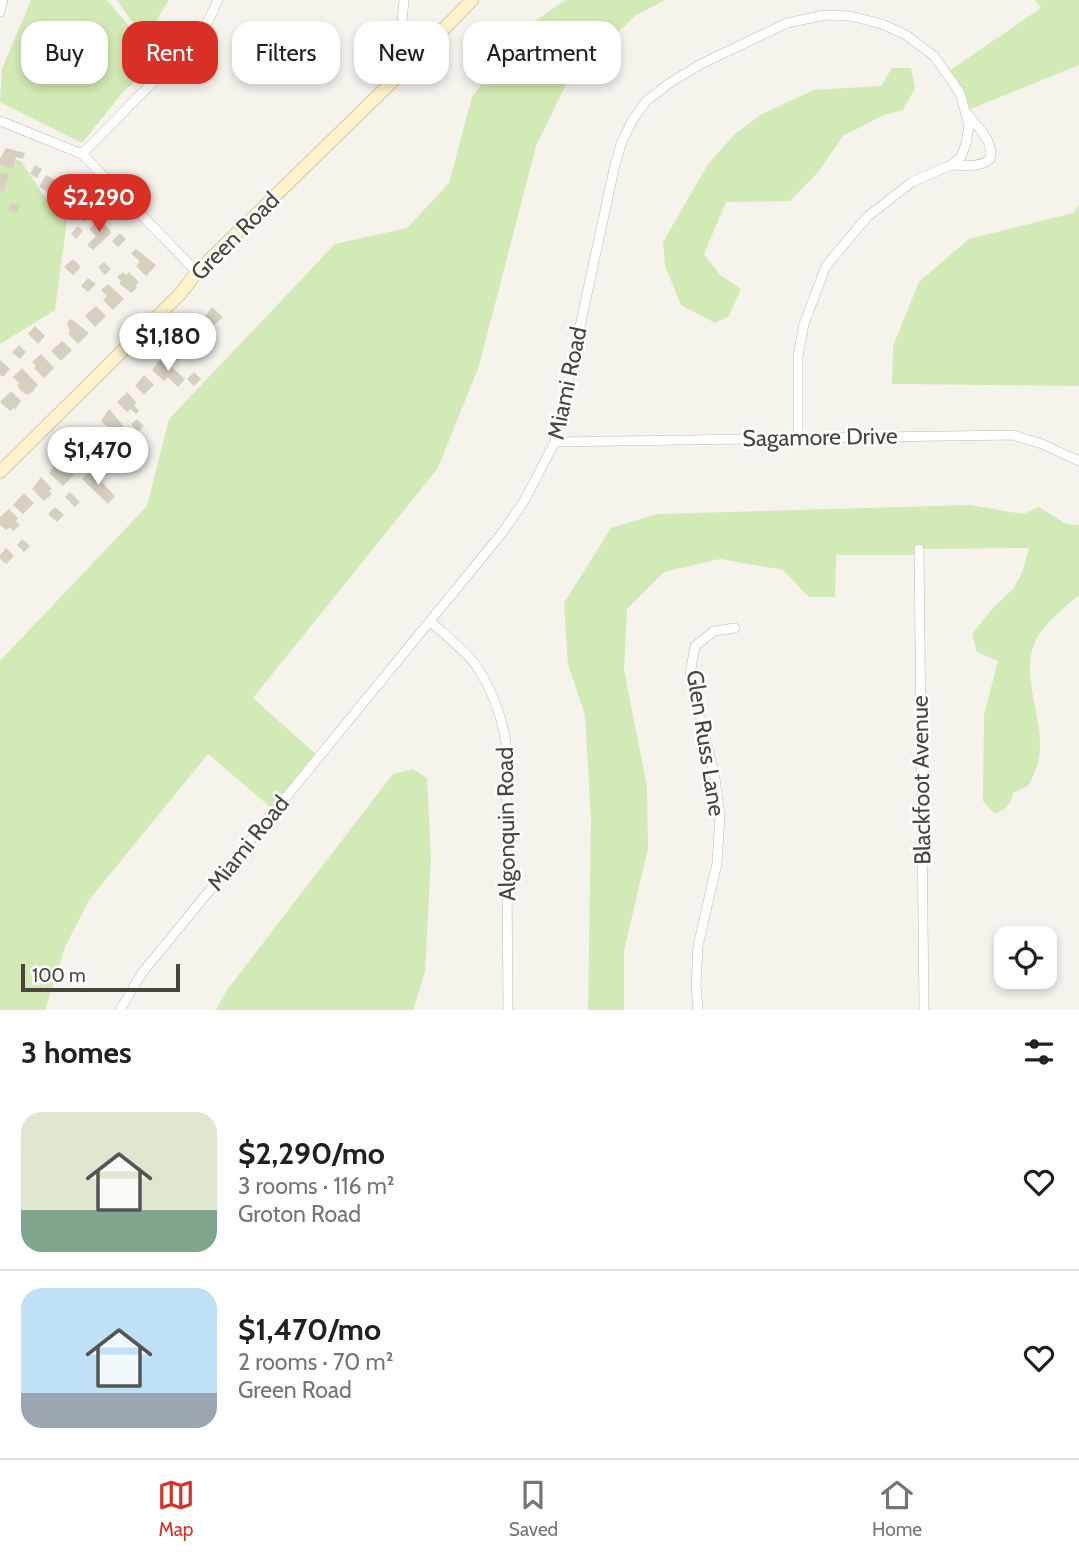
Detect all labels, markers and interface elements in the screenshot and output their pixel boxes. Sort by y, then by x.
chip: Buy [21,21,108,84]
chip: Rent [122,21,218,84]
chip: Filters [232,21,340,84]
chip: New [354,21,449,84]
chip: Apartment [463,21,621,84]
pin: $2,290 [42,174,156,234]
text: $2,290 [63,183,135,211]
street label: Green Road [185,186,285,286]
pin: $1,180 [111,314,225,373]
text: $1,180 [135,322,201,350]
street label: Miami Road [541,324,593,442]
street label: Sagamore Drive [742,422,898,452]
pin: $1,470 [41,428,155,487]
text: $1,470 [63,436,133,464]
street label: Glen Russ Lane [681,668,731,818]
street label: Blackfoot Avenue [906,695,936,865]
street label: Algonquin Road [491,747,521,901]
street label: Miami Road [201,790,295,896]
map controls [994,926,1057,989]
button: locate [994,926,1057,989]
scale bar [21,961,180,993]
text: 100 m [32,964,86,987]
icon: filters [1020,1033,1058,1071]
text: 3 homes [21,1034,132,1071]
text: $2,290/mo [238,1135,385,1172]
icon: home [77,1140,161,1224]
icon: heart [1020,1163,1058,1201]
text: 3 rooms · 116 m² [238,1172,394,1200]
text: Groton Road [238,1200,361,1228]
text: $1,470/mo [238,1311,381,1348]
icon: home [77,1316,161,1400]
icon: heart [1020,1339,1058,1377]
text: 2 rooms · 70 m² [238,1348,393,1376]
text: Green Road [238,1376,352,1404]
tab: Map [157,1476,195,1541]
tab: Saved [509,1476,558,1541]
tab: Home [872,1476,922,1541]

